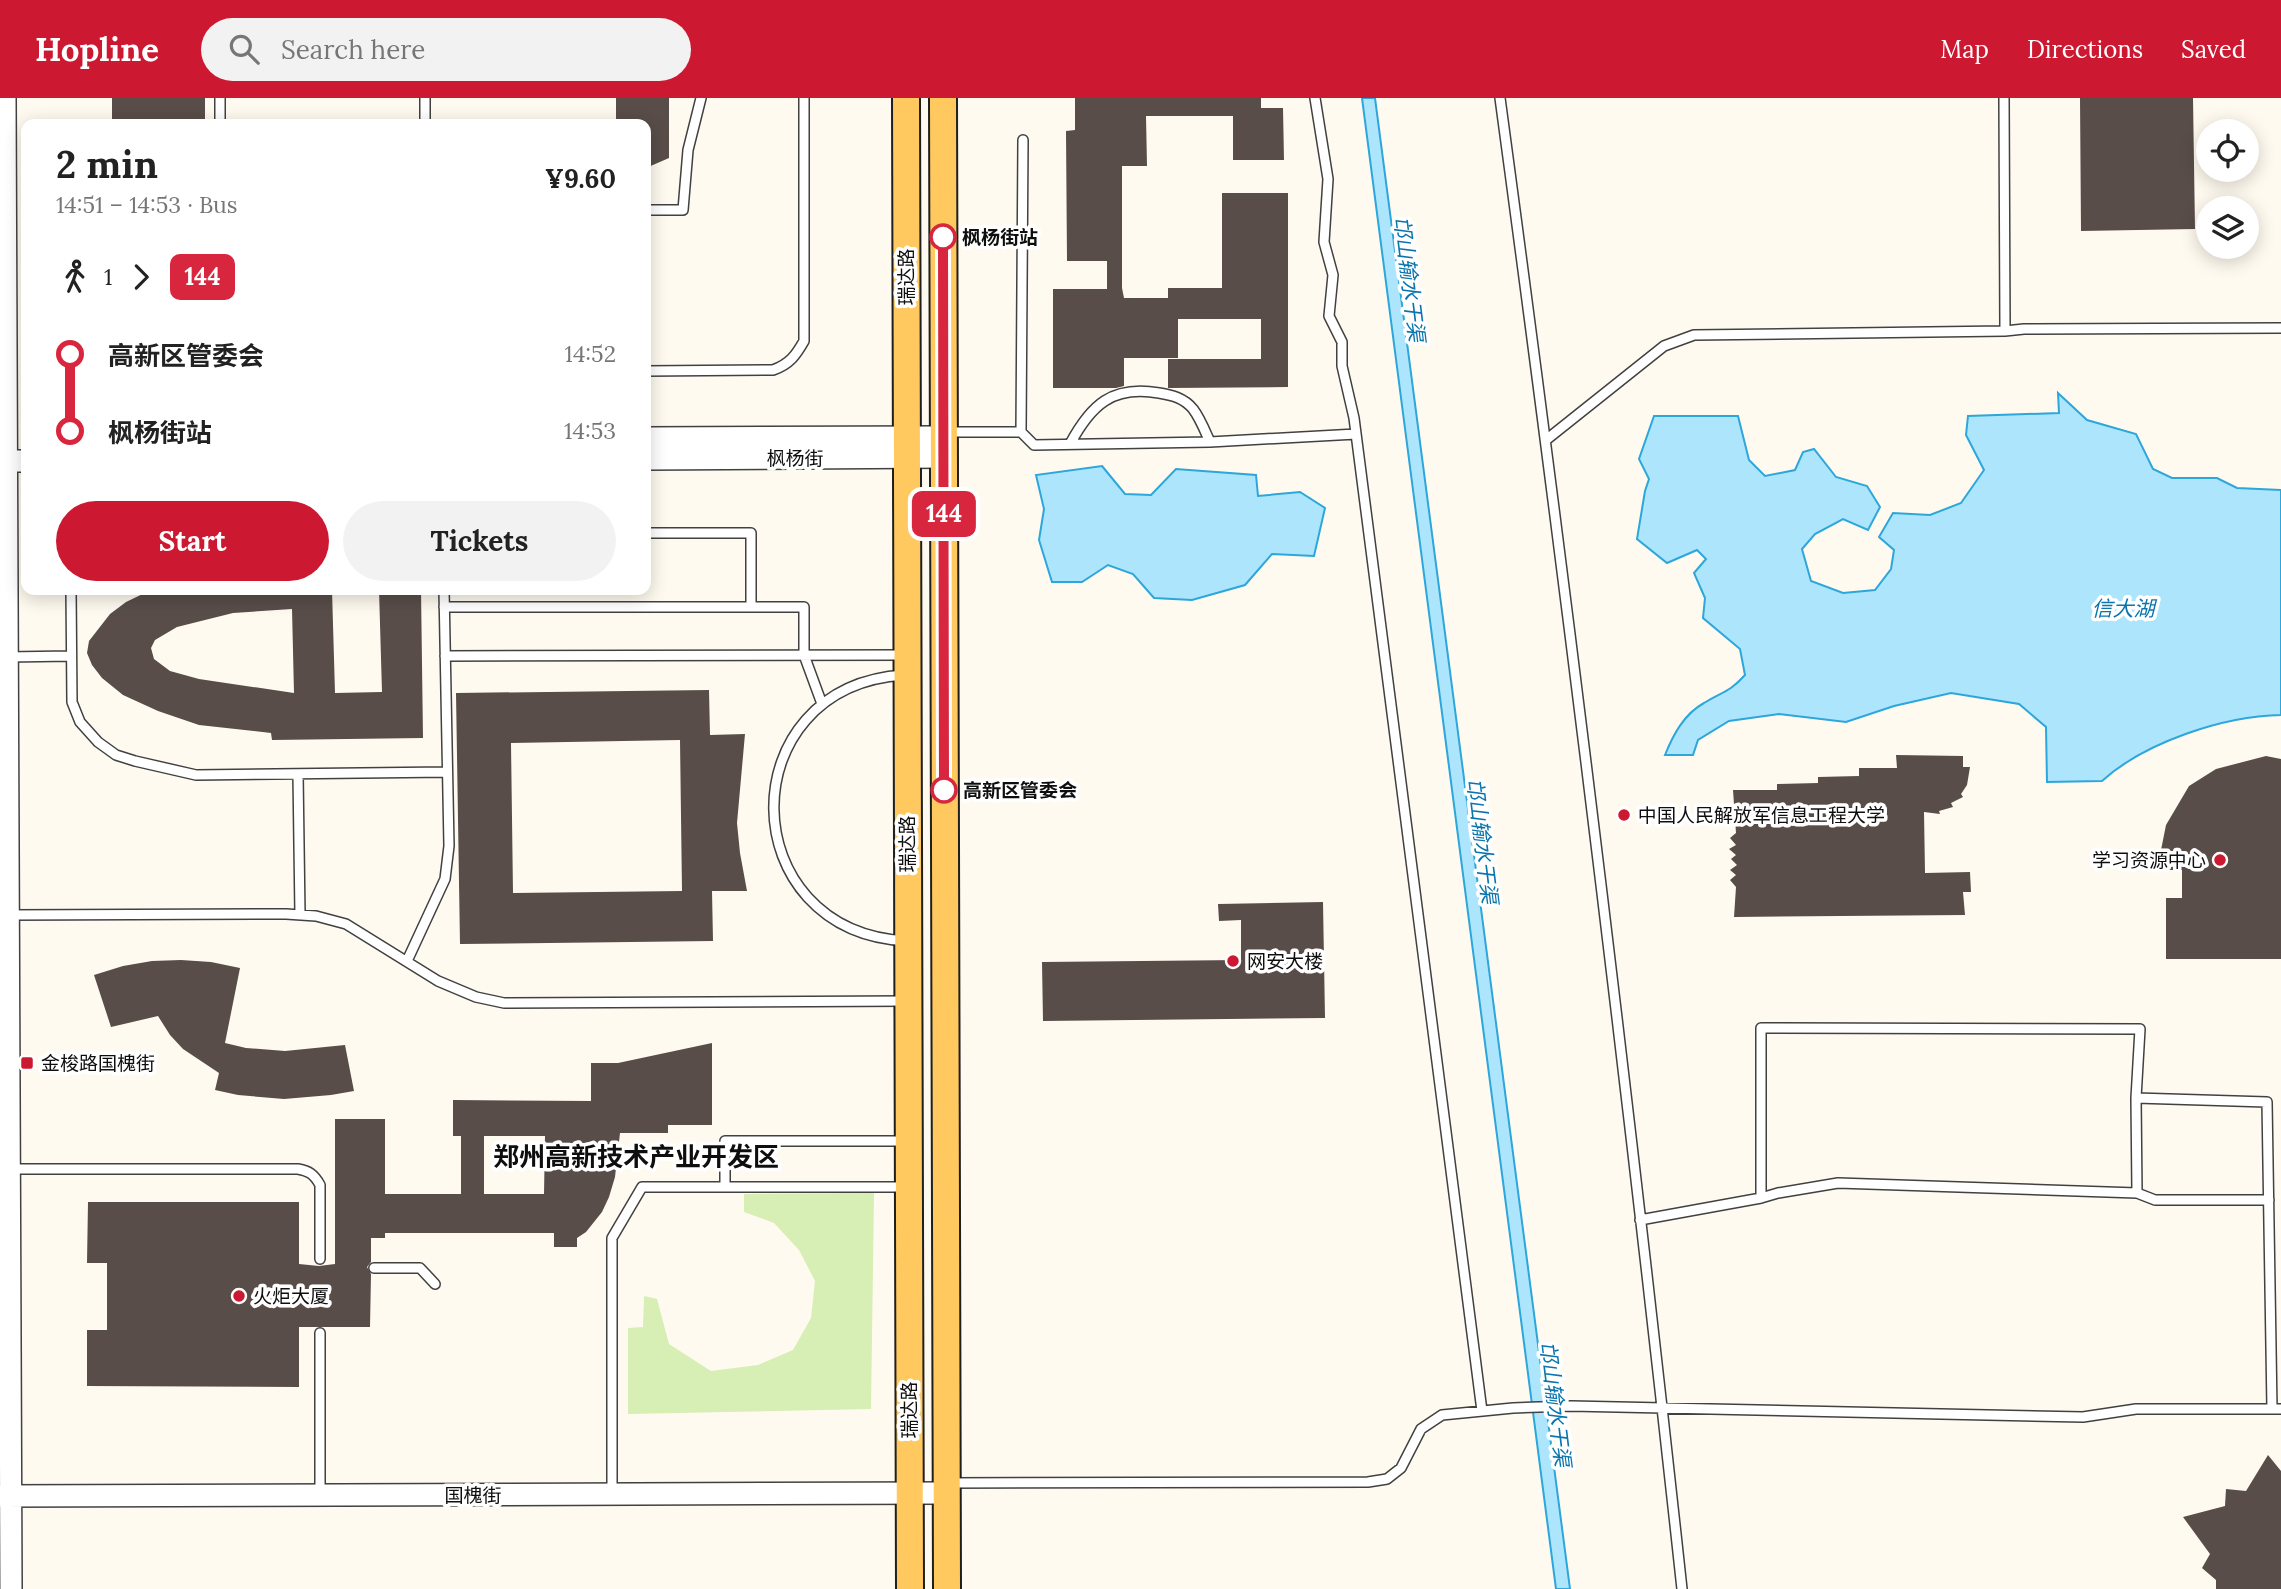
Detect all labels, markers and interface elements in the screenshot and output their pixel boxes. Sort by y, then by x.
search box [201,18,691,81]
text: Hopline [35,28,159,70]
icon: search [225,30,263,68]
text: Search here [281,33,425,66]
text: Map [1940,34,1989,65]
text: Directions [2027,34,2143,65]
text: Saved [2181,34,2246,65]
map controls [2196,119,2259,259]
button: locate [2196,119,2259,182]
text: 2 min [56,140,158,188]
text: ¥9.60 [545,162,616,195]
text: 14:51 – 14:53 · Bus [56,190,237,219]
button: layers [2196,196,2259,259]
water label: 邙山输水干渠 [1388,215,1431,346]
marker: 枫杨街站 [930,224,956,250]
place label: 枫杨街站 [962,225,1038,249]
street label: 瑞达路 [894,248,918,306]
icon: walk [56,258,94,296]
icon: forward [122,258,160,296]
text: 144 [184,261,221,292]
text: 1 [104,262,112,291]
text: 高新区管委会 [108,339,264,372]
text: 14:52 [565,339,616,368]
text: 枫杨街站 [108,416,212,449]
text: 14:53 [564,416,616,445]
street label: 枫杨街 [766,446,824,470]
line badge: 144 [904,491,984,537]
text: 144 [926,498,962,529]
button: Start [56,501,329,581]
button: Tickets [343,501,616,581]
water label: 信大湖 [2092,595,2157,622]
marker: 高新区管委会 [931,777,957,803]
water label: 邙山输水干渠 [1461,777,1504,908]
place label: 高新区管委会 [963,778,1077,802]
place label: 中国人民解放军信息工程大学 [1638,803,1885,827]
marker: 中国人民解放军信息工程大学 [1616,807,1632,823]
street label: 瑞达路 [895,815,919,873]
place label: 学习资源中心 [2092,848,2206,872]
marker: 学习资源中心 [2212,852,2228,868]
place label: 网安大楼 [1247,949,1323,973]
marker: 网安大楼 [1225,953,1241,969]
place label: 金梭路国槐街 [41,1051,155,1075]
marker: 金梭路国槐街 [19,1055,35,1071]
district label: 郑州高新技术产业开发区 [493,1140,779,1173]
place label: 火炬大厦 [253,1284,329,1308]
marker: 火炬大厦 [231,1288,247,1304]
water label: 邙山输水干渠 [1534,1340,1577,1471]
street label: 瑞达路 [897,1381,921,1439]
street label: 国槐街 [444,1483,502,1507]

